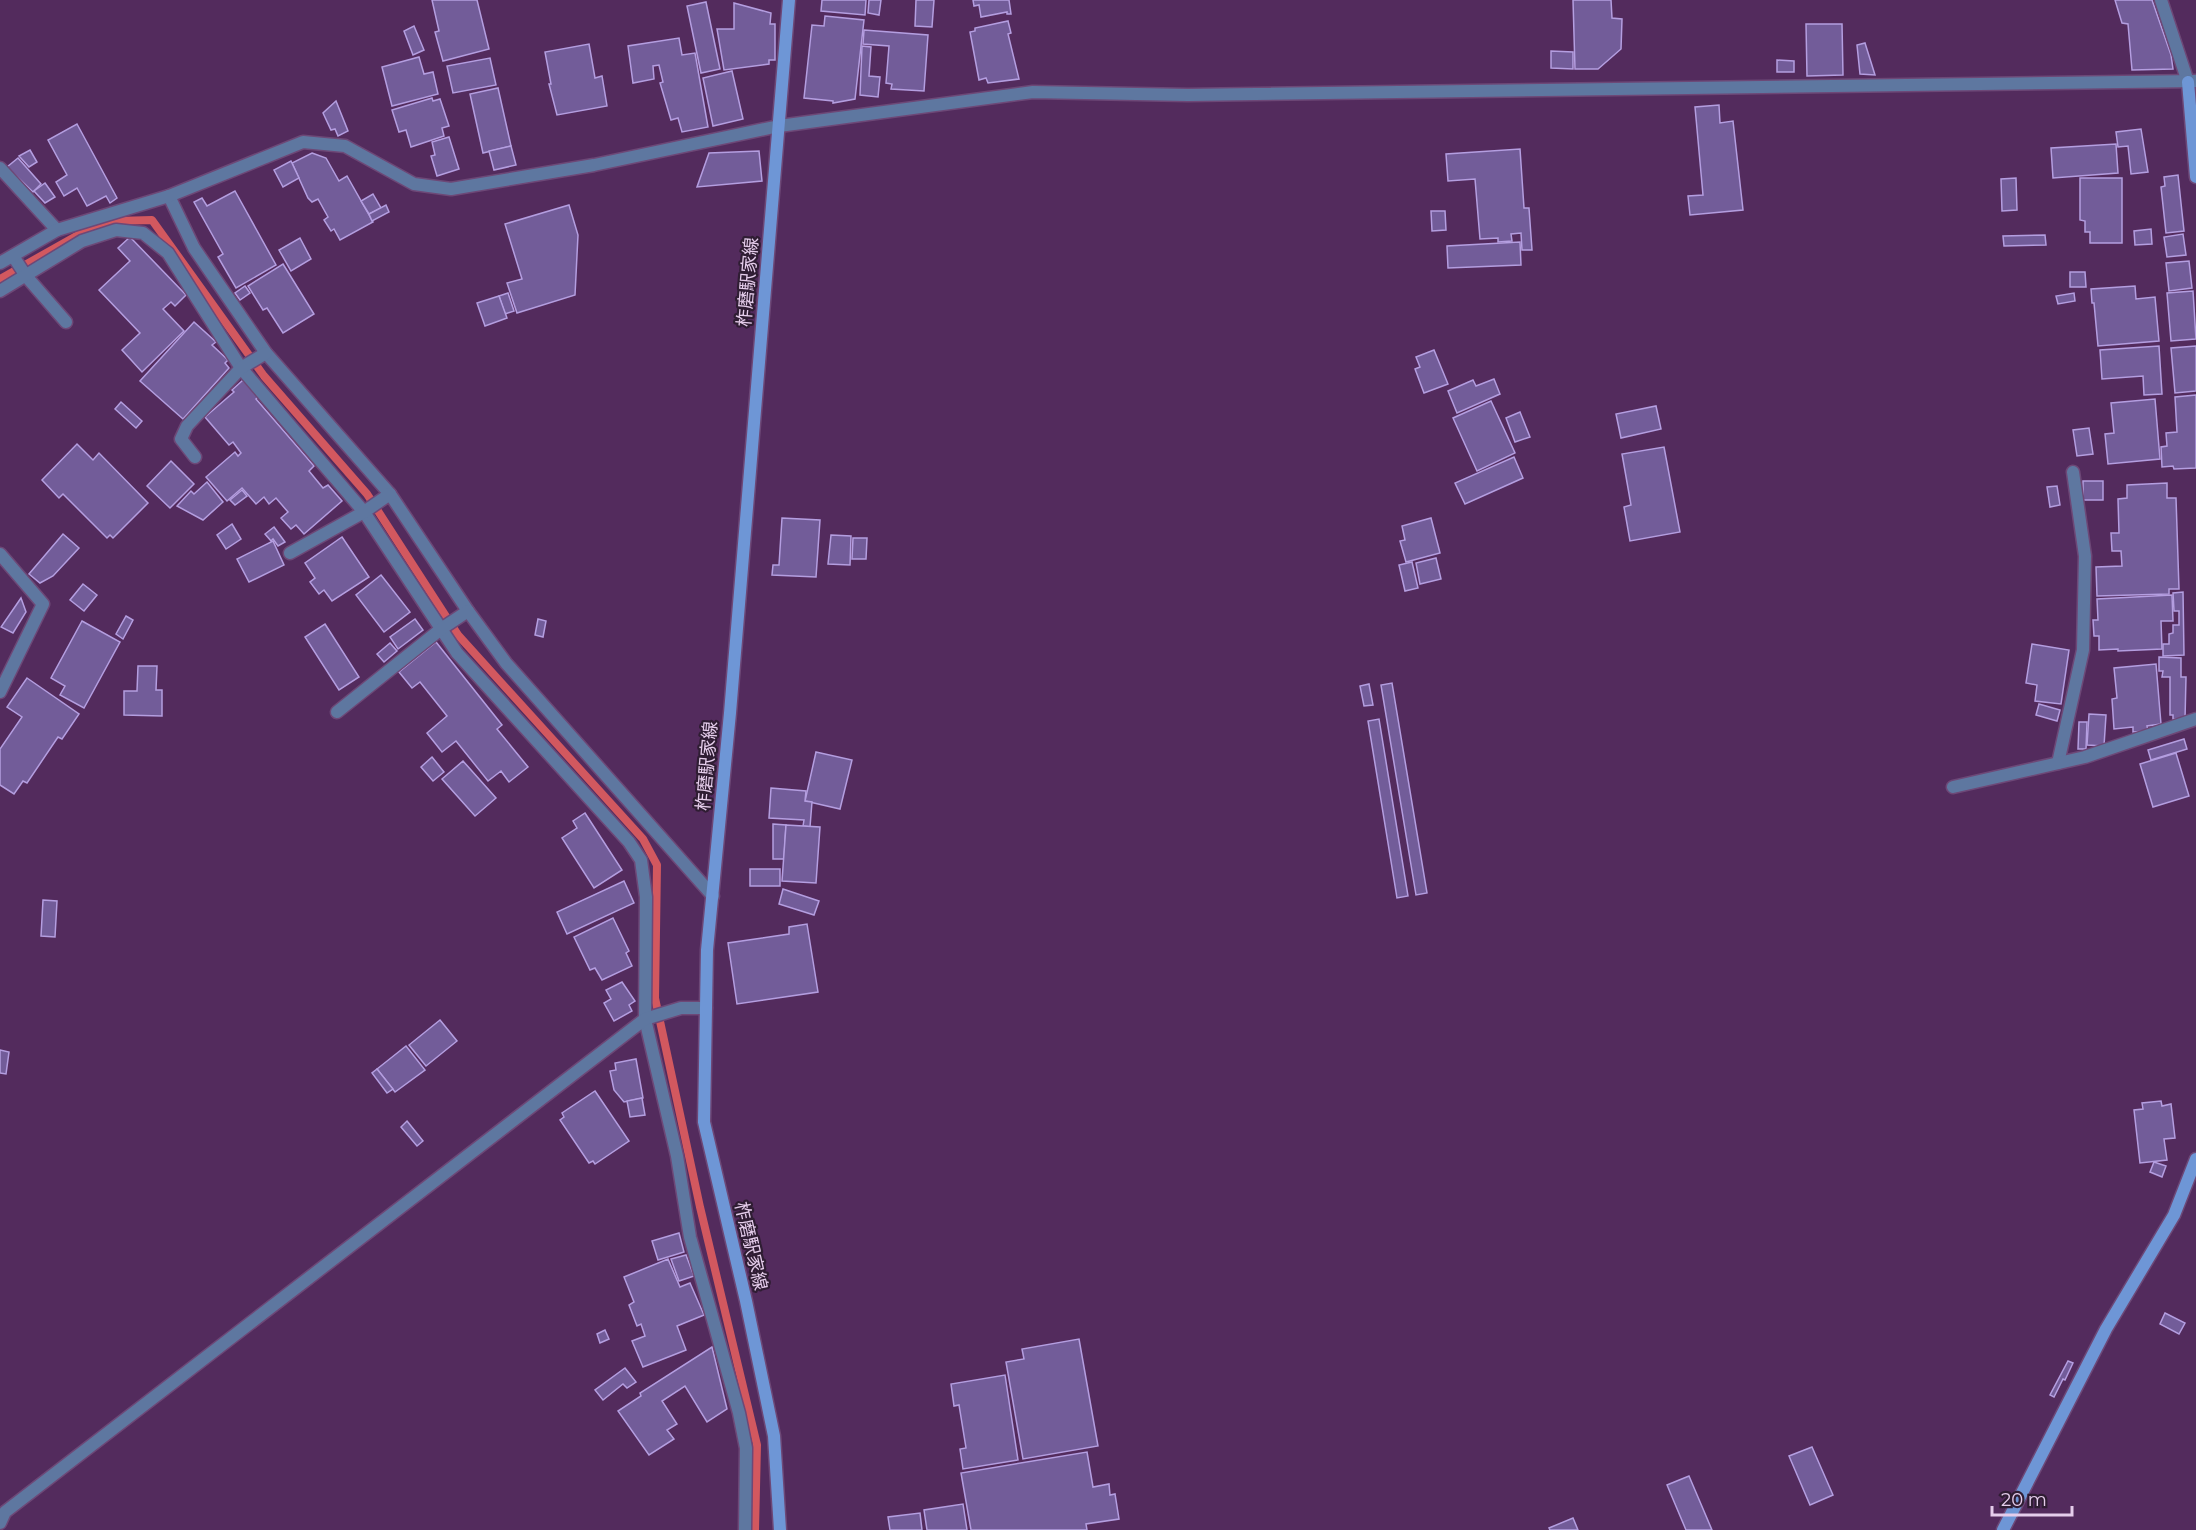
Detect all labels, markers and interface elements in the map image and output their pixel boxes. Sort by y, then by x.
street label: 柞磨駅家線 [733,236,763,328]
street label: 柞磨駅家線 [692,720,722,812]
street label: 柞磨駅家線 [730,1200,772,1292]
scale bar [1992,1479,2072,1517]
text: 20 m [2001,1489,2047,1511]

